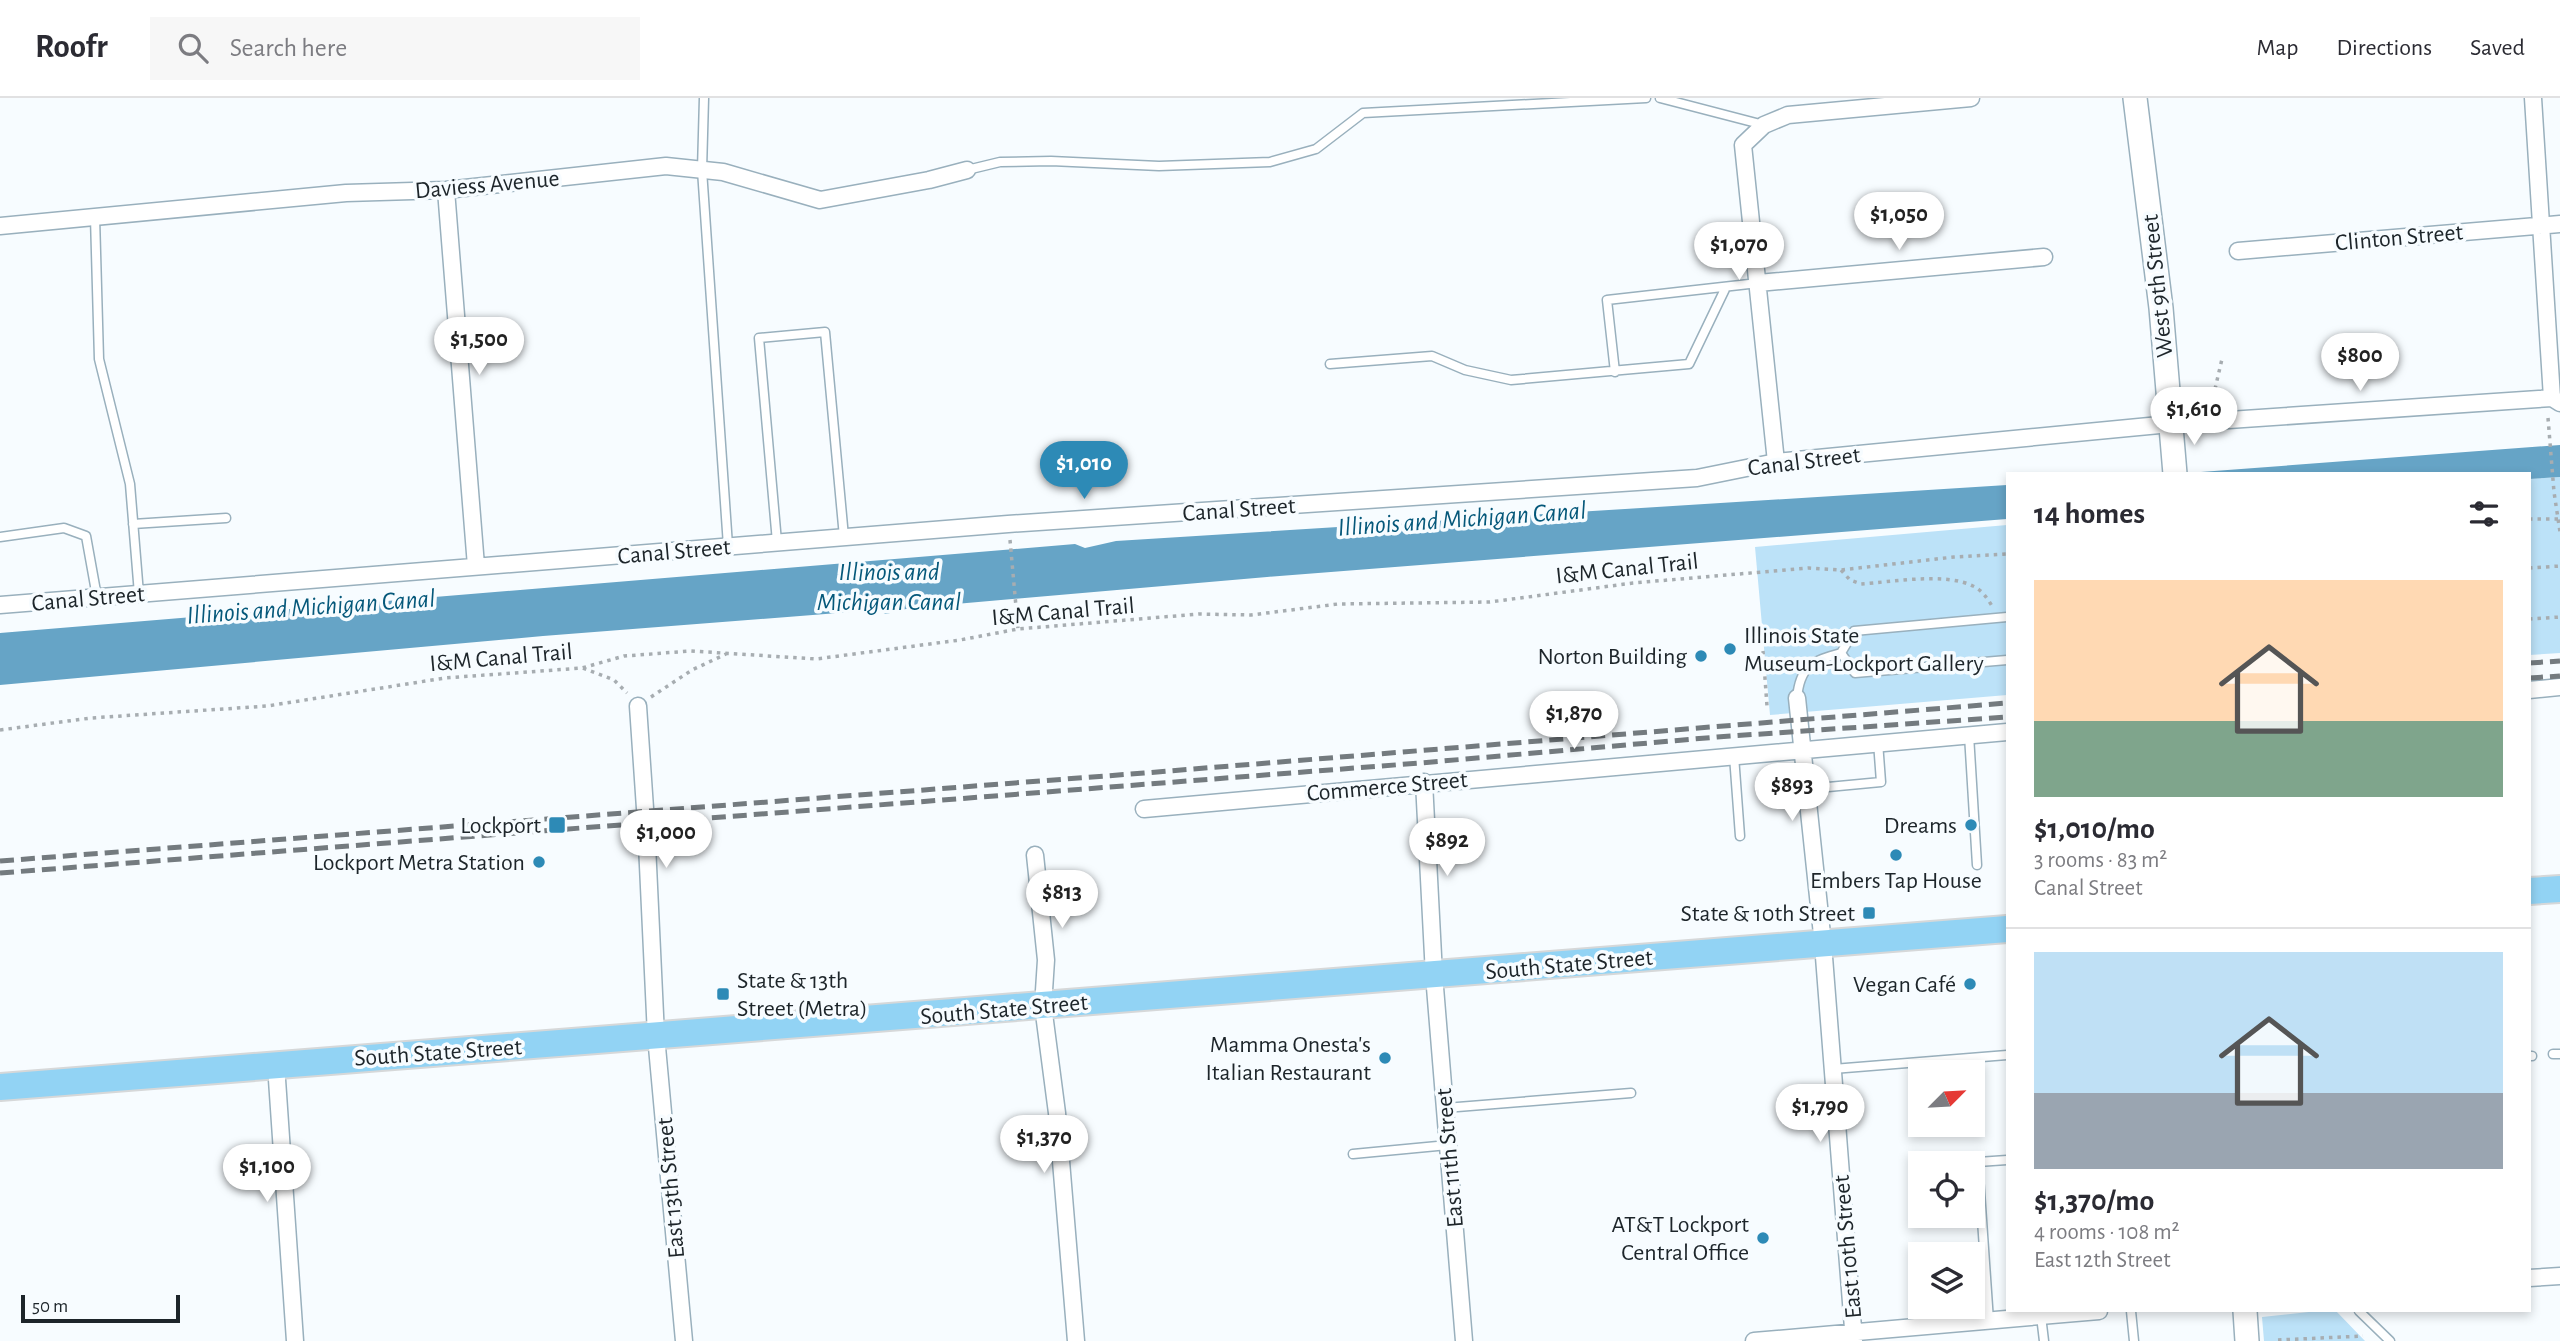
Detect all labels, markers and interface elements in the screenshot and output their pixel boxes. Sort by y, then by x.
search box [150,17,640,80]
icon: search [174,29,212,67]
text: Roofr [35,31,108,64]
text: Search here [230,35,347,61]
text: Map [2256,36,2298,60]
text: Directions [2336,36,2432,60]
text: Saved [2470,36,2525,60]
street label: Daviess Avenue [414,167,560,203]
pin: $1,050 [1842,192,1956,252]
text: $1,050 [1870,203,1928,226]
street label: West 9th Street [2139,213,2177,359]
street label: Clinton Street [2334,220,2464,256]
pin: $1,070 [1682,222,1796,282]
text: $1,070 [1710,233,1768,256]
pin: $1,500 [422,317,536,377]
text: $1,500 [450,328,508,351]
pin: $800 [2319,334,2401,393]
text: $800 [2337,344,2383,367]
pin: $1,610 [2137,388,2251,447]
text: $1,610 [2166,398,2222,421]
pin: $1,010 [1027,442,1141,501]
street label: Canal Street [1746,443,1862,481]
text: $1,010 [1056,452,1112,475]
street label: Canal Street [1182,494,1297,526]
icon: filters [2465,495,2503,533]
water label: Illinois and Michigan Canal [1337,497,1587,541]
text: 14 homes [2034,499,2145,529]
street label: Canal Street [617,535,732,569]
street label: I&M Canal Trail [1555,550,1700,588]
water label: Illinois and Michigan Canal [817,559,961,615]
street label: Canal Street [31,582,146,616]
water label: Illinois and Michigan Canal [186,585,436,629]
street label: I&M Canal Trail [991,594,1135,630]
place label: Illinois State Museum-Lockport Gallery [1744,624,1984,676]
icon: home [2206,626,2332,752]
street label: I&M Canal Trail [429,640,573,676]
marker: Illinois State Museum-Lockport Gallery [1722,641,1738,657]
place label: Norton Building [1537,645,1687,669]
marker: Norton Building [1693,648,1709,664]
pin: $1,870 [1517,692,1631,751]
text: $1,870 [1545,702,1603,725]
pin: $893 [1751,764,1833,823]
street label: Commerce Street [1306,768,1469,806]
text: $893 [1771,774,1813,797]
pin: $1,000 [609,810,723,870]
place label: Lockport [460,814,541,838]
place label: Dreams [1884,814,1957,838]
text: $1,010/mo [2034,814,2155,844]
marker: Lockport [547,815,567,835]
marker: Dreams [1963,817,1979,833]
pin: $892 [1406,818,1488,878]
text: $1,000 [636,821,696,844]
text: $892 [1425,829,1469,852]
marker: Embers Tap House [1888,847,1904,863]
text: 3 rooms · 83 m² [2034,849,2167,872]
place label: Lockport Metra Station [313,851,525,875]
marker: Lockport Metra Station [531,854,547,870]
place label: Embers Tap House [1810,869,1982,893]
pin: $813 [1021,870,1103,930]
text: Canal Street [2034,877,2142,900]
text: $813 [1042,881,1082,904]
place label: State & 10th Street [1680,902,1855,926]
marker: State & 10th Street [1861,905,1877,921]
street label: South State Street [1484,946,1654,984]
place label: State & 13th Street (Metra) [737,969,868,1021]
place label: Vegan Café [1853,973,1956,997]
marker: Vegan Café [1962,976,1978,992]
marker: State & 13th Street (Metra) [715,986,731,1002]
street label: South State Street [919,991,1089,1029]
icon: home [2206,998,2332,1124]
place label: Mamma Onesta's Italian Restaurant [1206,1033,1371,1085]
street label: South State Street [353,1035,523,1071]
marker: Mamma Onesta's Italian Restaurant [1377,1050,1393,1066]
north arrow [1908,1060,1984,1138]
map controls [1908,1060,1985,1319]
pin: $1,790 [1763,1084,1877,1144]
street label: East 11th Street [1432,1087,1468,1229]
text: $1,790 [1792,1095,1848,1118]
street label: East 13th Street [653,1116,689,1259]
pin: $1,370 [987,1116,1101,1175]
text: $1,370 [1016,1126,1072,1149]
pin: $1,100 [210,1144,324,1204]
button: locate [1908,1151,1985,1228]
text: $1,100 [239,1155,295,1178]
street label: East 10th Street [1830,1174,1866,1320]
text: $1,370/mo [2034,1186,2154,1216]
place label: AT&T Lockport Central Office [1612,1213,1749,1265]
text: 4 rooms · 108 m² [2034,1221,2180,1244]
marker: AT&T Lockport Central Office [1755,1230,1771,1246]
button: layers [1908,1242,1985,1319]
text: East 12th Street [2034,1249,2171,1272]
scale bar [21,1292,180,1324]
text: 50 m [32,1297,68,1316]

